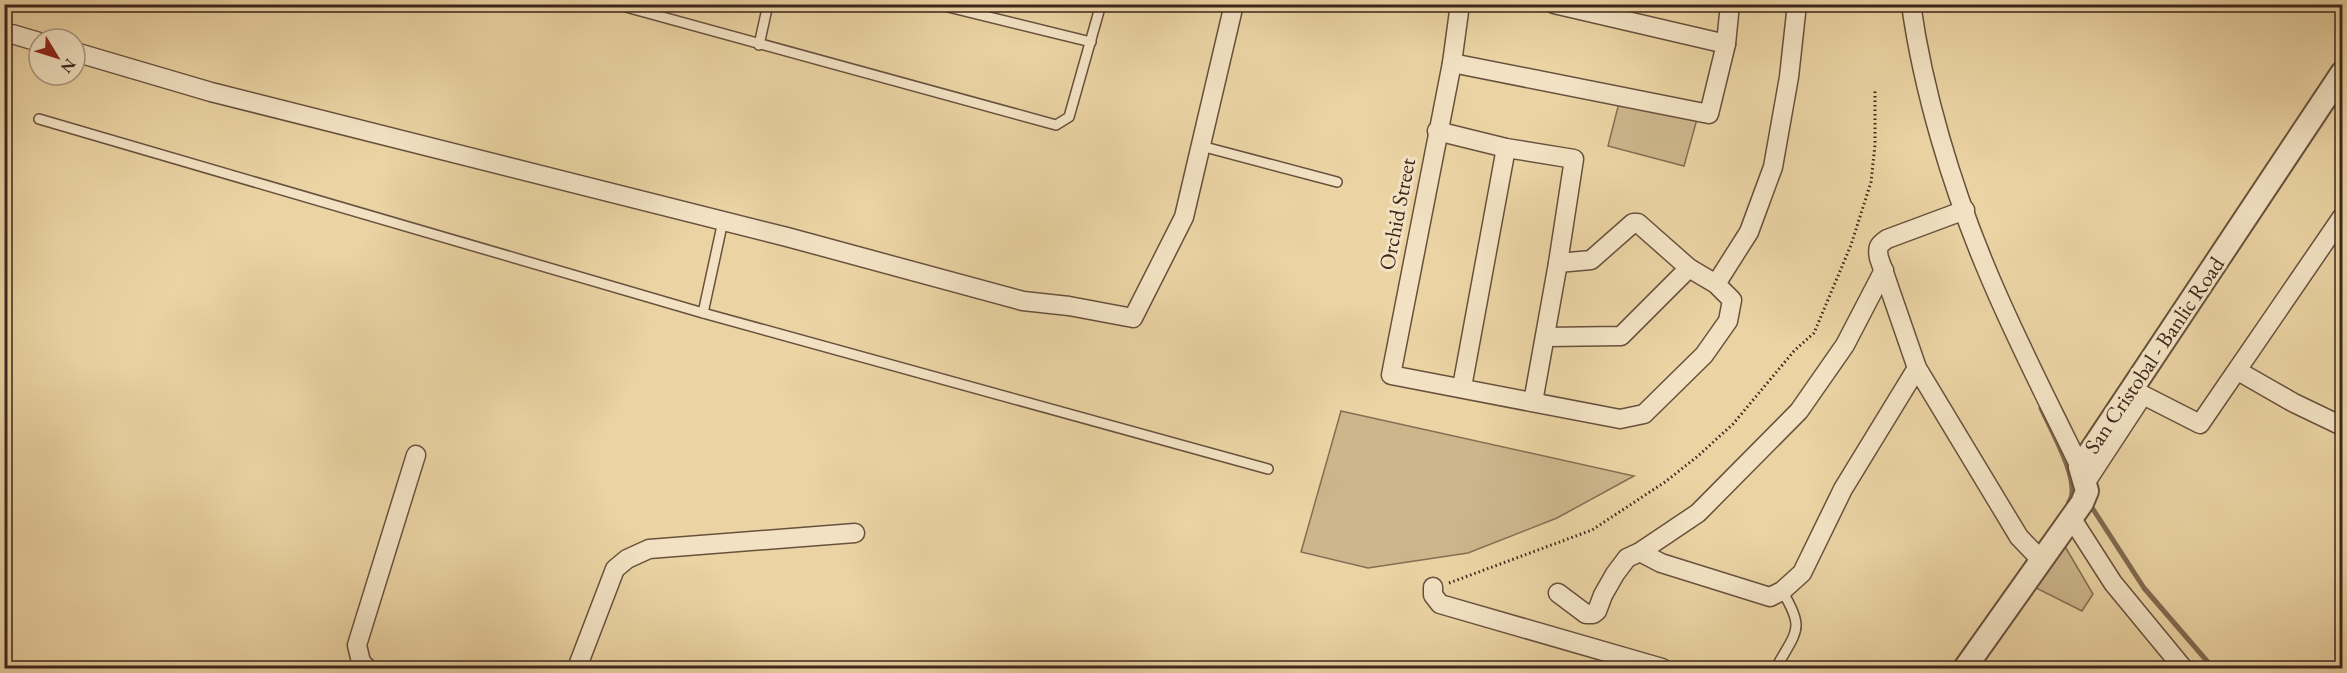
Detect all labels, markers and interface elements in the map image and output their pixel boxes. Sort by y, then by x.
north arrow [27,27,87,87]
text: N [56,54,81,78]
street label: Orchid Street [1372,155,1422,273]
street label: San Cristobal - Banlic Road [2077,250,2231,459]

